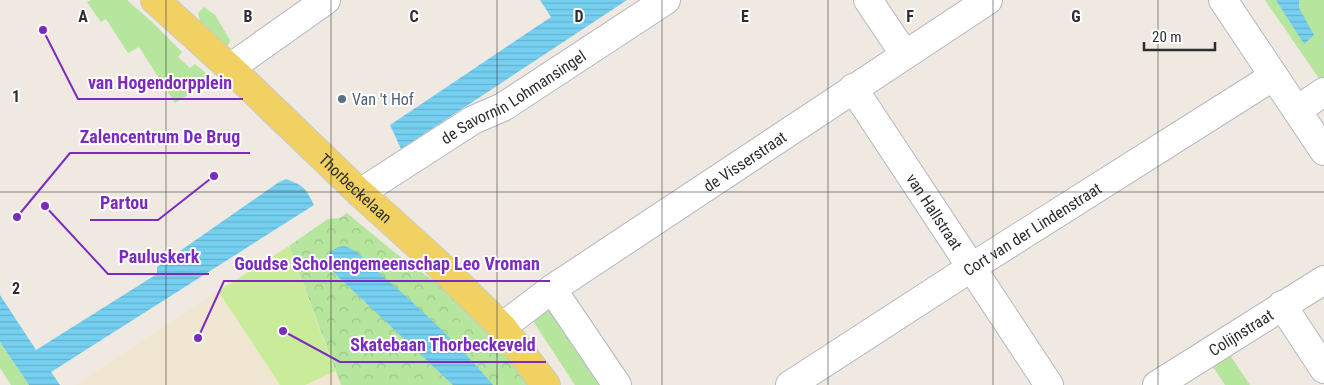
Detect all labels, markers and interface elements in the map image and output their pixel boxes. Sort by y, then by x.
text: A [78,7,88,26]
text: B [244,7,253,26]
text: C [409,7,419,26]
text: D [574,7,584,26]
text: E [741,7,749,26]
text: F [906,7,914,26]
text: G [1071,7,1081,26]
scale bar [1144,20,1215,52]
text: 20 m [1152,28,1182,46]
street label: de Savornin Lohmansingel [437,46,589,148]
callout: van Hogendorpplein [78,66,243,99]
text: van Hogendorpplein [88,72,232,93]
text: 1 [12,87,20,106]
place label: Van 't Hof [352,90,414,109]
marker: Van 't Hof [336,93,348,105]
callout: Zalencentrum De Brug [70,120,250,153]
text: Zalencentrum De Brug [80,126,240,147]
street label: de Visserstraat [700,127,790,196]
street label: Thorbeckelaan [315,149,396,227]
street label: van Hallstraat [903,170,967,253]
street label: Cort van der Lindenstraat [960,178,1105,280]
callout: Partou [90,187,158,220]
text: Partou [100,192,148,213]
callout: Pauluskerk [108,241,209,274]
text: Pauluskerk [119,246,200,267]
callout: Goudse Scholengemeenschap Leo Vroman [224,248,550,281]
text: Goudse Scholengemeenschap Leo Vroman [234,253,540,274]
text: 2 [12,279,20,298]
street label: Colijnstraat [1205,305,1277,360]
callout: Skatebaan Thorbeckeveld [340,329,546,362]
text: Skatebaan Thorbeckeveld [350,334,536,355]

